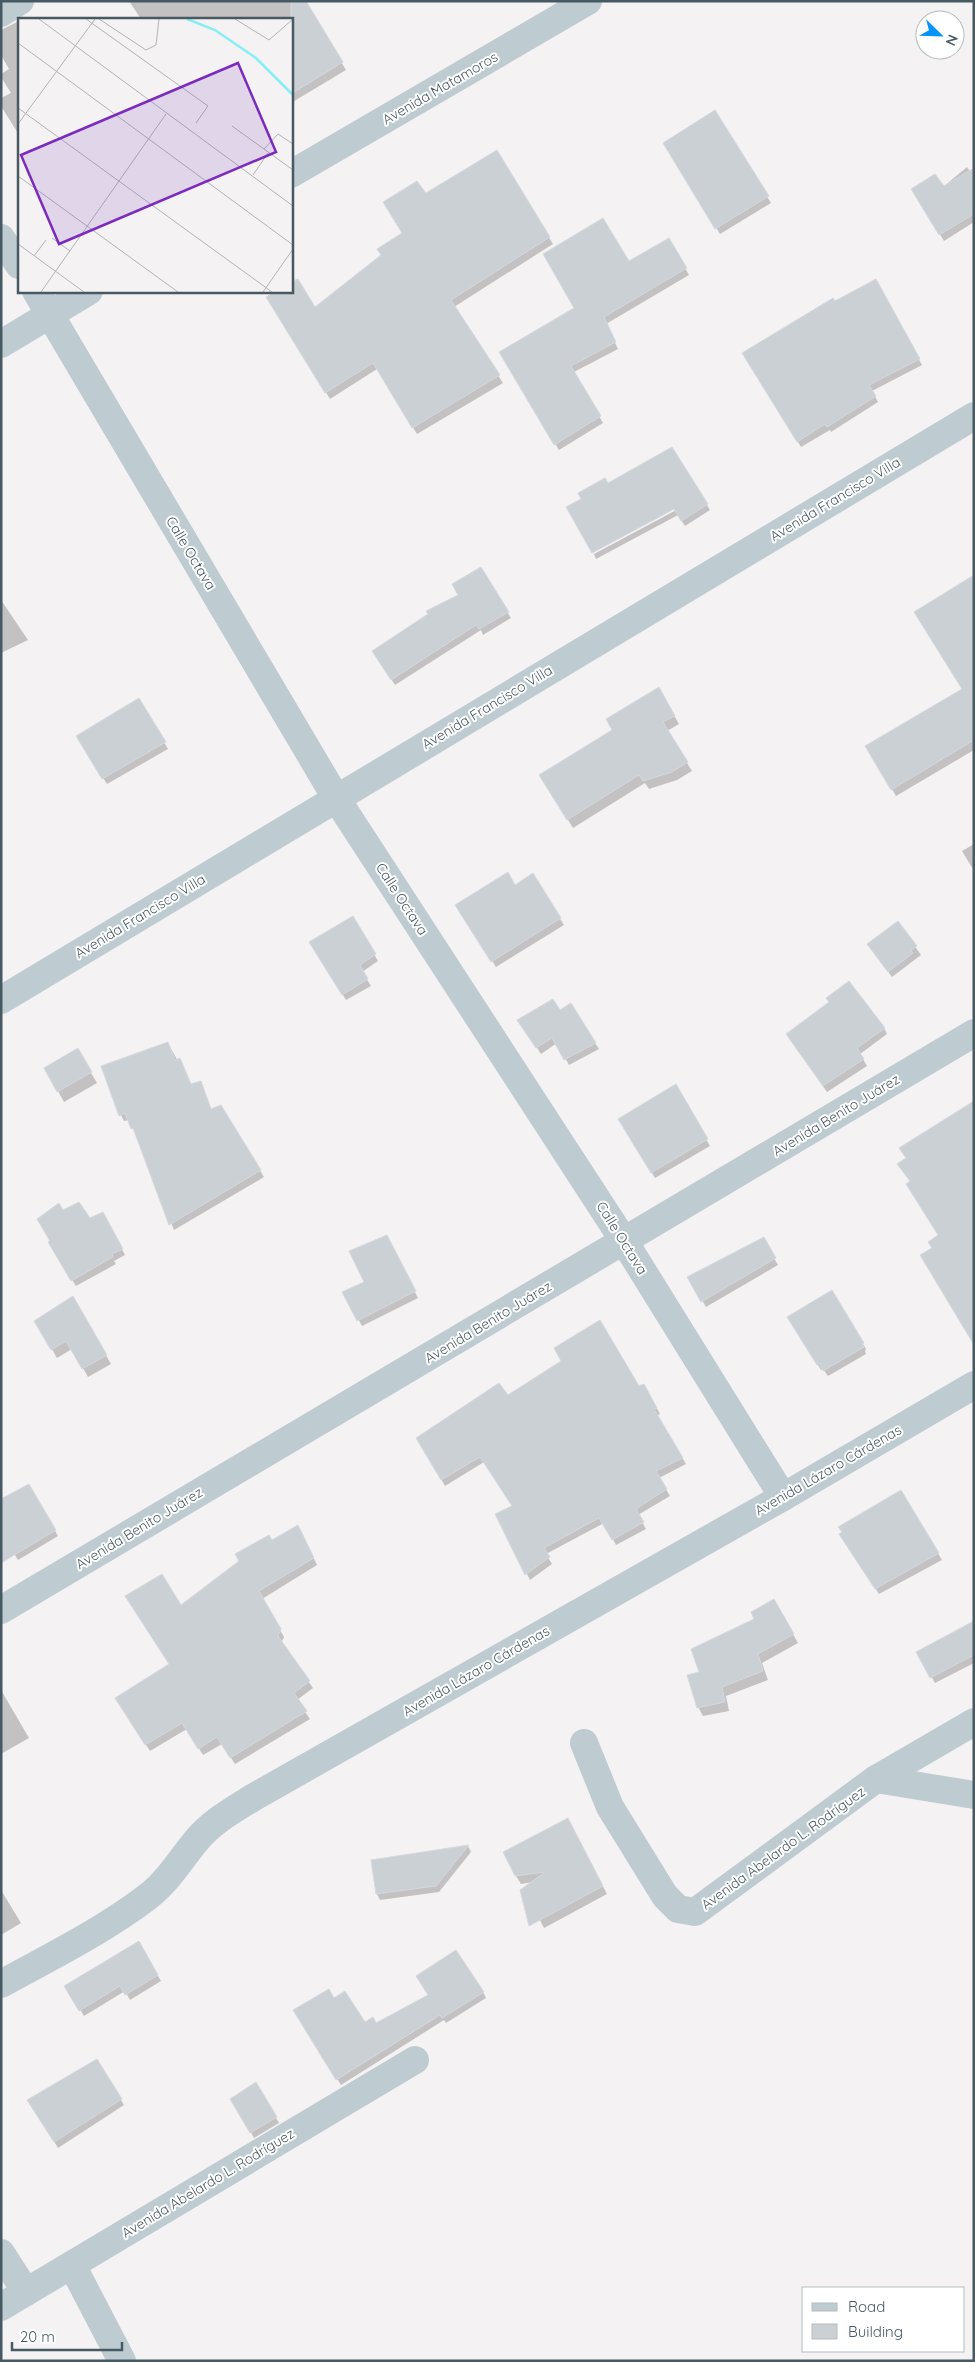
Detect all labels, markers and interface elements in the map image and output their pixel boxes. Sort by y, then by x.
north arrow [915,10,965,60]
inset map [18,18,292,292]
text: N [942,32,962,48]
street label: Avenida Matamoros [379,48,501,128]
street label: Avenida Francisco Villa [767,453,903,545]
street label: Calle Octava [162,513,220,593]
street label: Avenida Francisco Villa [419,661,555,753]
street label: Calle Octava [372,859,432,939]
street label: Avenida Francisco Villa [72,870,208,962]
street label: Avenida Benito Juárez [769,1070,903,1160]
street label: Calle Octava [592,1198,652,1278]
street label: Avenida Benito Juárez [421,1277,555,1367]
street label: Avenida Lázaro Cárdenas [751,1421,905,1519]
street label: Avenida Benito Juárez [72,1483,206,1573]
street label: Avenida Lázaro Cárdenas [399,1622,553,1720]
street label: Avenida Abelardo L. Rodríguez [697,1782,869,1914]
street label: Avenida Abelardo L. Rodríguez [118,2124,298,2242]
legend [802,2287,965,2352]
text: Road [848,2297,885,2316]
scale bar [12,2320,122,2352]
text: Building [848,2322,903,2341]
text: 20 m [20,2327,55,2346]

